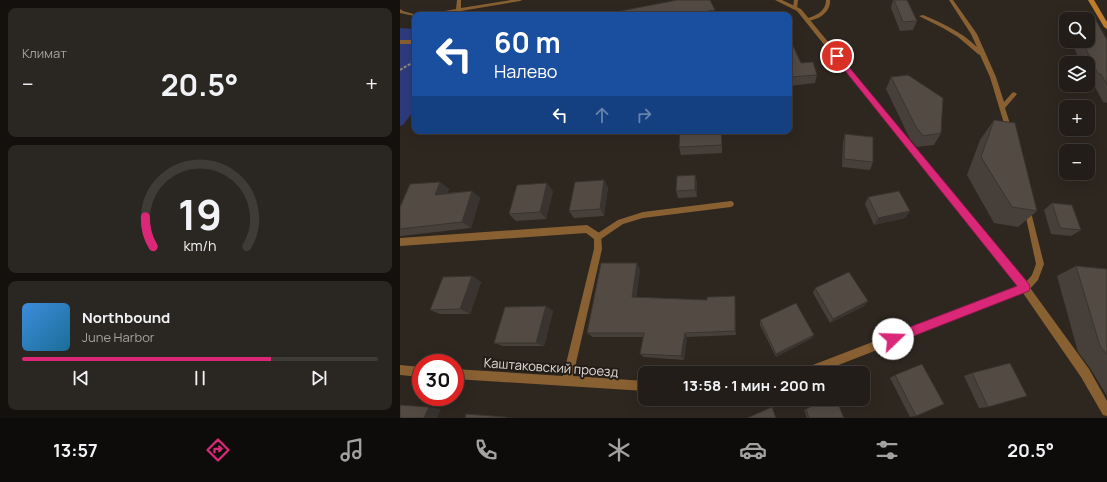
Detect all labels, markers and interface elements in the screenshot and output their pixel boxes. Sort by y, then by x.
map controls [1059,12,1095,180]
button: search [1059,12,1095,48]
text: 60 m [494,23,561,61]
icon: left [428,28,480,80]
pin [820,39,854,73]
text: Климат [22,44,67,62]
icon: arrive [826,45,848,67]
button: layers [1059,56,1095,92]
text: Налево [494,59,558,83]
text: 20.5° [161,64,239,105]
text: − [22,69,34,99]
text: + [365,69,378,99]
button: + [1059,100,1095,136]
icon: left [549,104,571,126]
icon: ahead [591,104,613,126]
icon: right [633,104,655,126]
button: − [1059,144,1095,180]
text: 19 [178,186,222,242]
text: km/h [183,236,217,255]
text: Northbound [82,307,170,328]
position arrow [872,318,914,360]
text: June Harbor [82,328,155,346]
street label: Каштаковский проезд [483,353,619,381]
speed limit sign: 30 [412,354,464,406]
icon: previous [70,367,92,389]
icon: pause [189,367,211,389]
icon: next [308,367,330,389]
text: 13:58 · 1 мин · 200 m [683,375,825,396]
icon: directions [204,436,232,464]
icon: music [338,436,366,464]
icon: phone [472,436,500,464]
icon: climate [605,436,633,464]
icon: car [739,436,767,464]
icon: filters [873,436,901,464]
text: 13:57 [53,438,98,462]
text: 20.5° [1007,438,1054,462]

